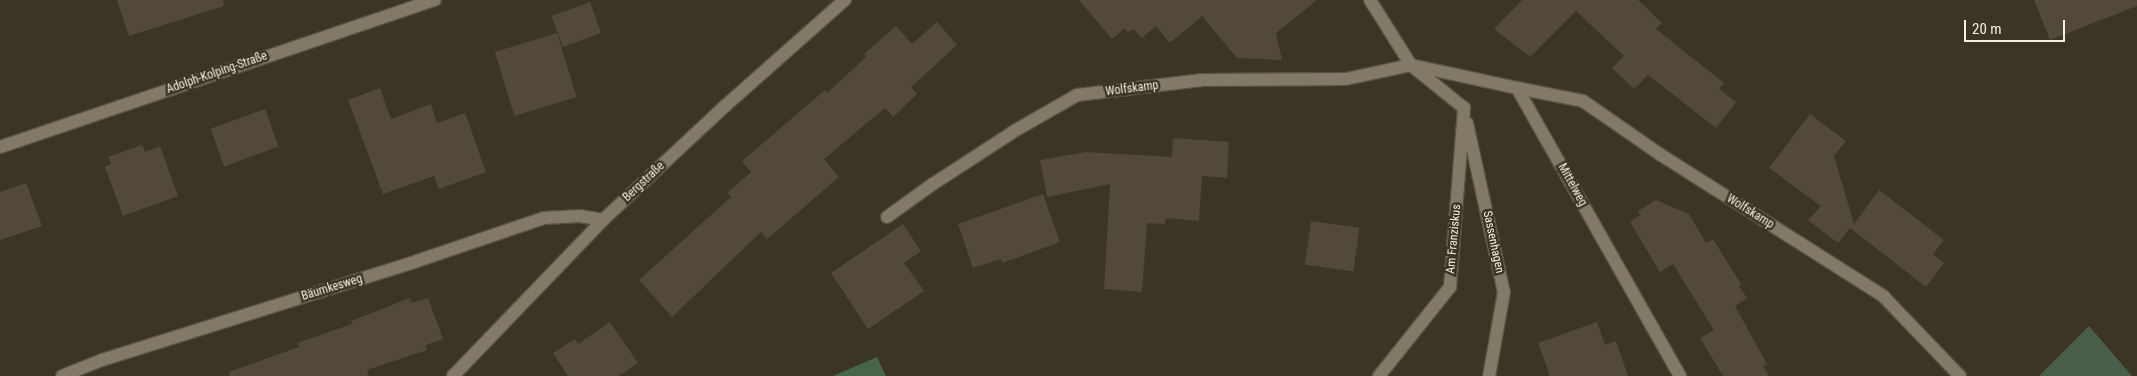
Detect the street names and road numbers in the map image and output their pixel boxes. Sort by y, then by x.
street label: Adolph-Kolping-Straße [165,49,269,97]
street label: Wolfskamp [1105,79,1159,99]
street label: Bergstraße [620,159,668,205]
street label: Mittelweg [1554,161,1590,209]
street label: Wolfskamp [1724,192,1776,232]
street label: Am Franziskus [1444,204,1464,274]
street label: Sassenhagen [1479,210,1507,274]
street label: Bäumkesweg [300,272,364,304]

